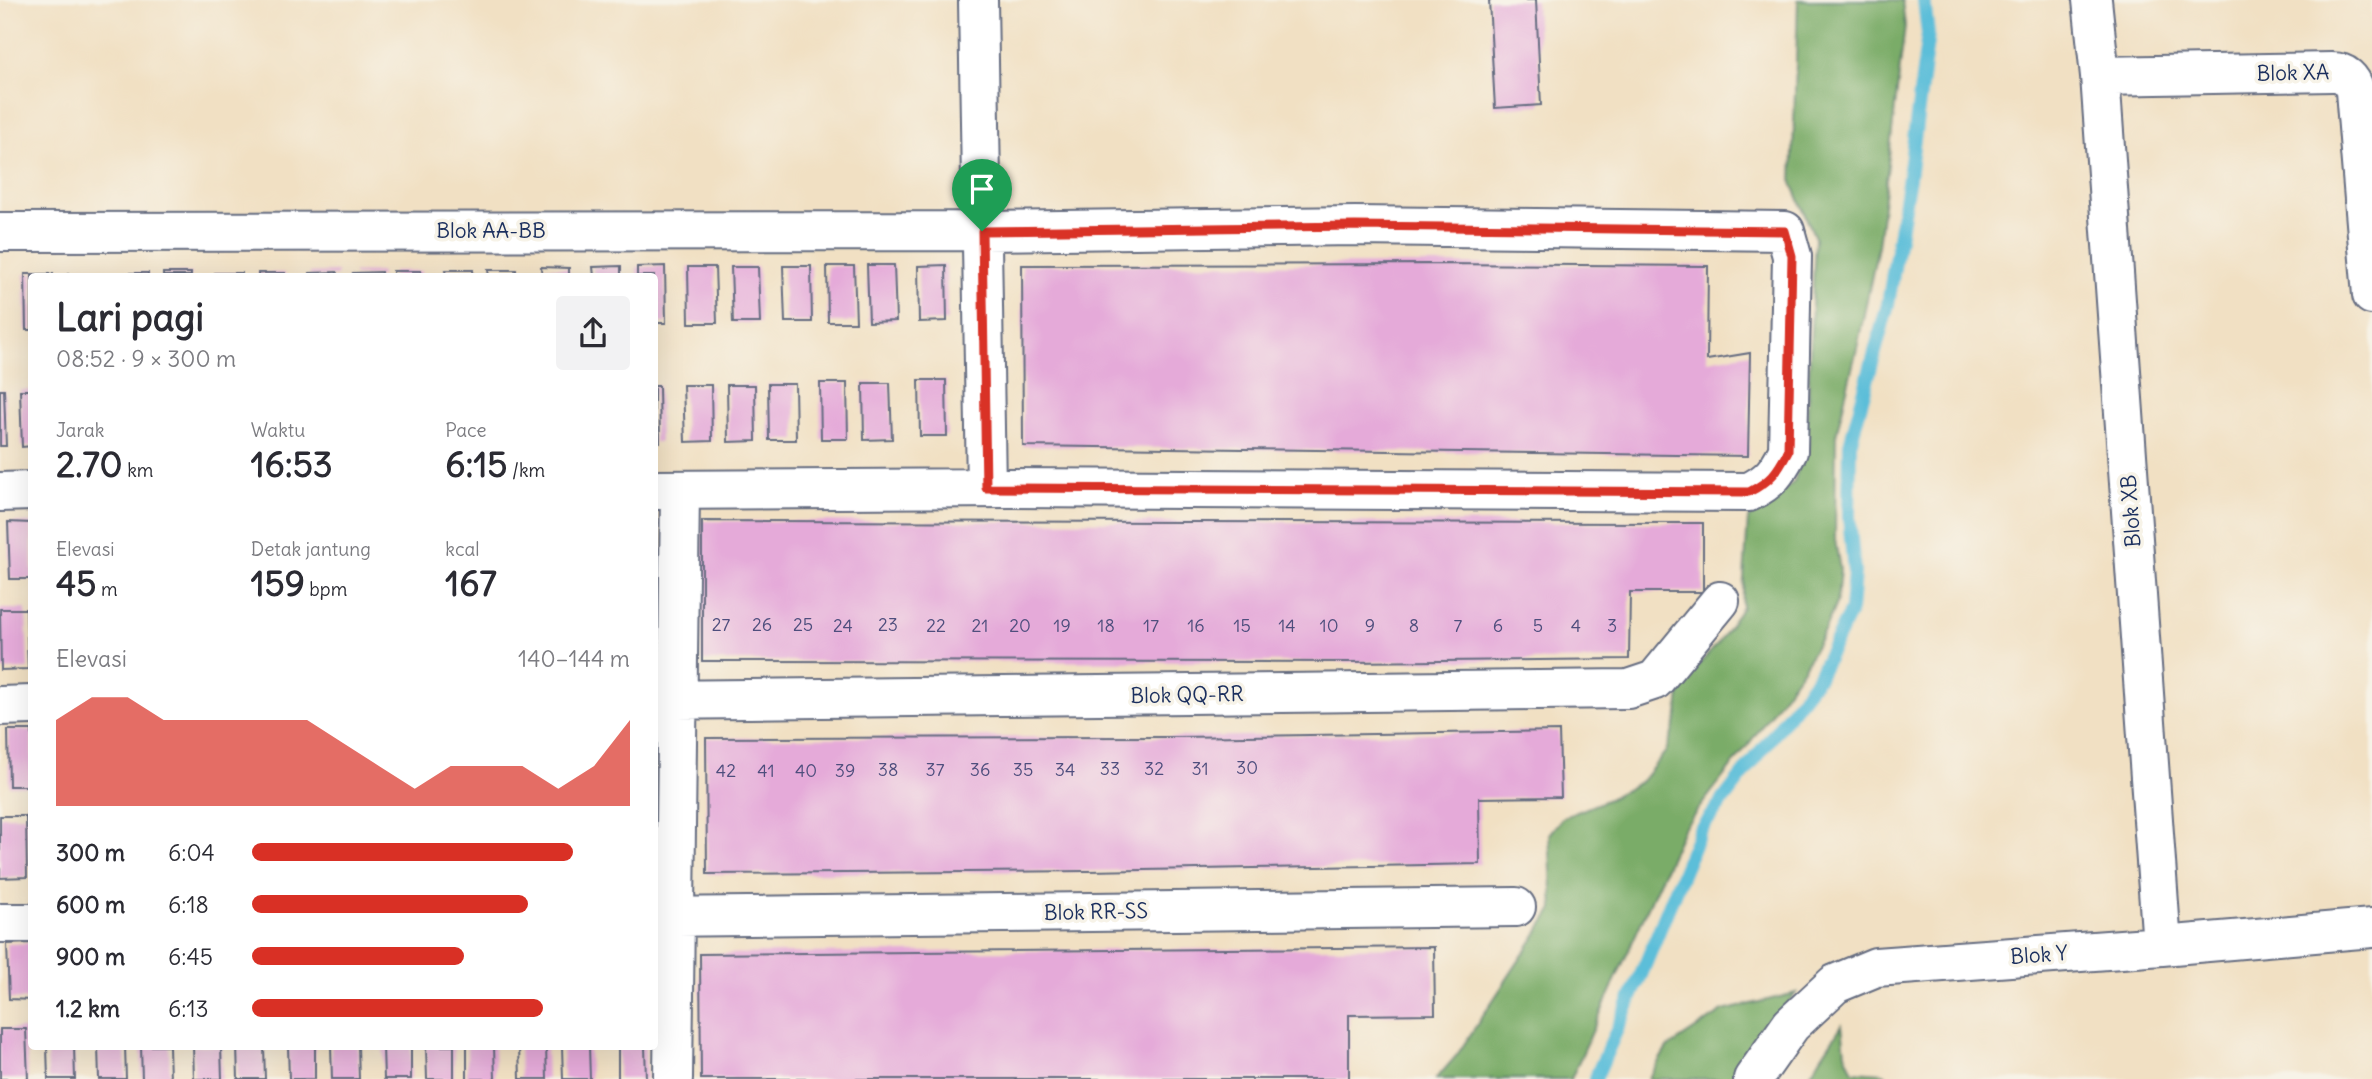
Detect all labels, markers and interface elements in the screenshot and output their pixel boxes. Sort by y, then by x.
street label: Blok XA [2256,58,2330,87]
pin [952,159,1012,231]
icon: arrive [963,170,1001,208]
street label: Blok AA-BB [436,217,546,244]
text: Lari pagi [56,294,204,341]
button: share [556,296,630,370]
text: 08:52 · 9 × 300 m [56,344,236,373]
text: Jarak [56,418,105,442]
text: Waktu [251,418,305,442]
text: Pace [445,418,487,442]
text: 2.70 [56,442,123,486]
text: 16:53 [251,442,333,486]
text: 6:15 [445,442,507,486]
text: km [123,458,154,482]
text: /km [507,458,545,482]
street label: Blok XB [2114,474,2147,548]
text: Elevasi [56,537,115,561]
text: Detak jantung [251,537,371,561]
text: kcal [445,537,480,561]
text: 45 [56,561,96,605]
text: 159 [251,561,305,605]
text: 167 [445,561,497,605]
text: m [96,577,118,601]
text: bpm [305,577,347,601]
house number: 27 [712,613,731,636]
house number: 26 [752,613,772,636]
house number: 25 [793,613,813,636]
house number: 23 [878,613,898,636]
house number: 24 [833,614,853,637]
house number: 22 [926,614,946,637]
house number: 21 [971,614,989,637]
house number: 20 [1009,614,1031,637]
house number: 19 [1053,614,1071,637]
house number: 18 [1097,614,1115,637]
house number: 17 [1143,614,1159,637]
house number: 16 [1187,614,1205,637]
house number: 15 [1233,614,1251,637]
house number: 14 [1278,614,1296,637]
house number: 10 [1320,614,1339,637]
house number: 9 [1365,614,1375,637]
house number: 8 [1409,614,1419,637]
house number: 7 [1454,614,1463,637]
house number: 6 [1493,614,1503,637]
house number: 5 [1533,614,1543,637]
house number: 4 [1571,614,1581,637]
house number: 3 [1607,614,1617,637]
text: Elevasi [56,644,127,673]
text: 140–144 m [518,644,630,673]
street label: Blok QQ-RR [1130,680,1244,709]
house number: 30 [1236,756,1258,779]
house number: 33 [1100,757,1120,780]
house number: 32 [1144,757,1164,780]
house number: 31 [1191,757,1209,780]
house number: 38 [878,758,898,781]
house number: 37 [925,758,945,781]
house number: 36 [970,758,990,781]
house number: 35 [1013,758,1033,781]
house number: 34 [1055,758,1075,781]
house number: 42 [716,759,736,782]
house number: 41 [757,759,775,782]
house number: 40 [795,759,817,782]
house number: 39 [835,759,855,782]
text: 300 m [56,838,125,867]
text: 6:04 [168,838,215,867]
text: 600 m [56,890,125,919]
text: 6:18 [168,890,209,919]
street label: Blok RR-SS [1044,897,1148,926]
street label: Blok Y [2009,939,2069,970]
text: 900 m [56,942,125,971]
text: 6:45 [168,942,213,971]
text: 1.2 km [56,994,120,1023]
text: 6:13 [168,994,209,1023]

